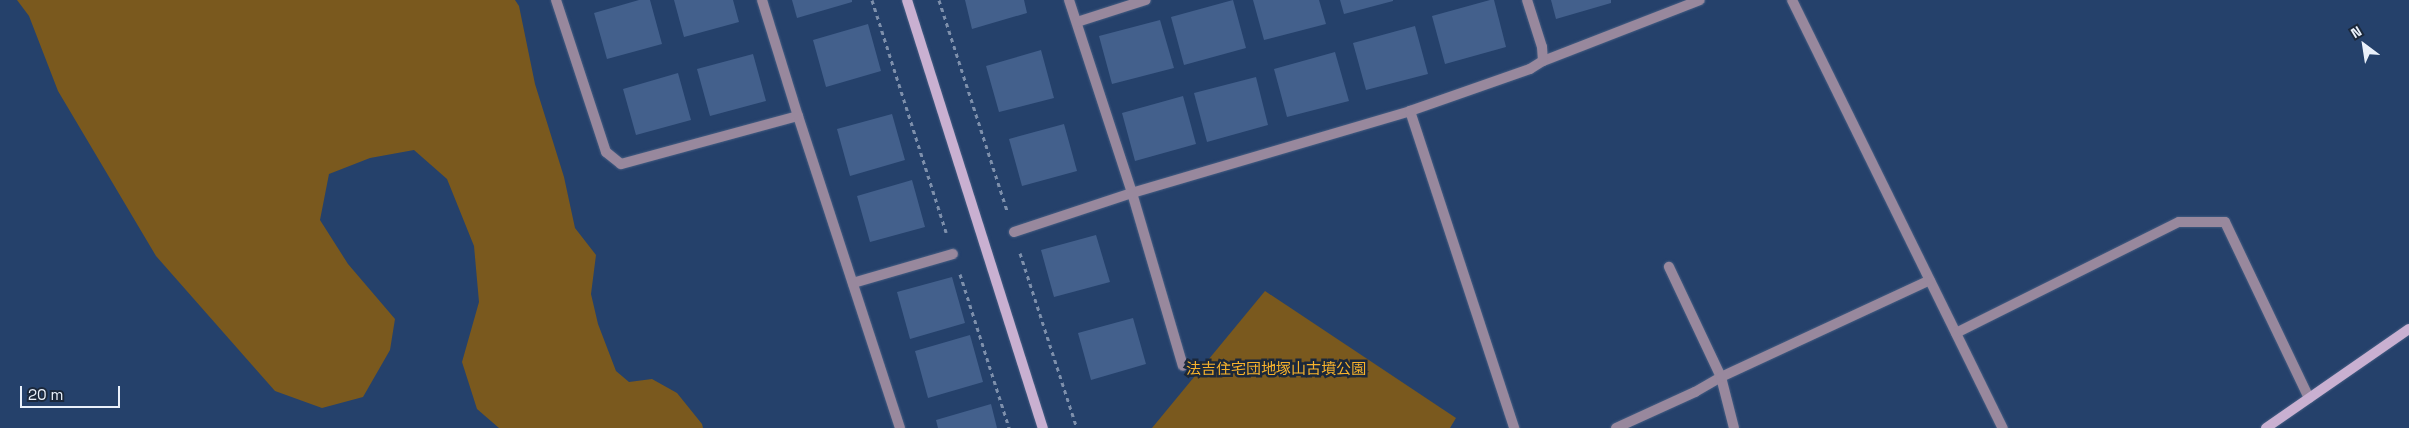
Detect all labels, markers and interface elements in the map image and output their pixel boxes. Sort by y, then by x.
north arrow [2339,20,2389,70]
text: N [2348,22,2365,42]
park label: 法吉住宅団地塚山古墳公園 [1186,360,1366,378]
scale bar [22,376,122,408]
text: 20 m [28,385,63,404]

